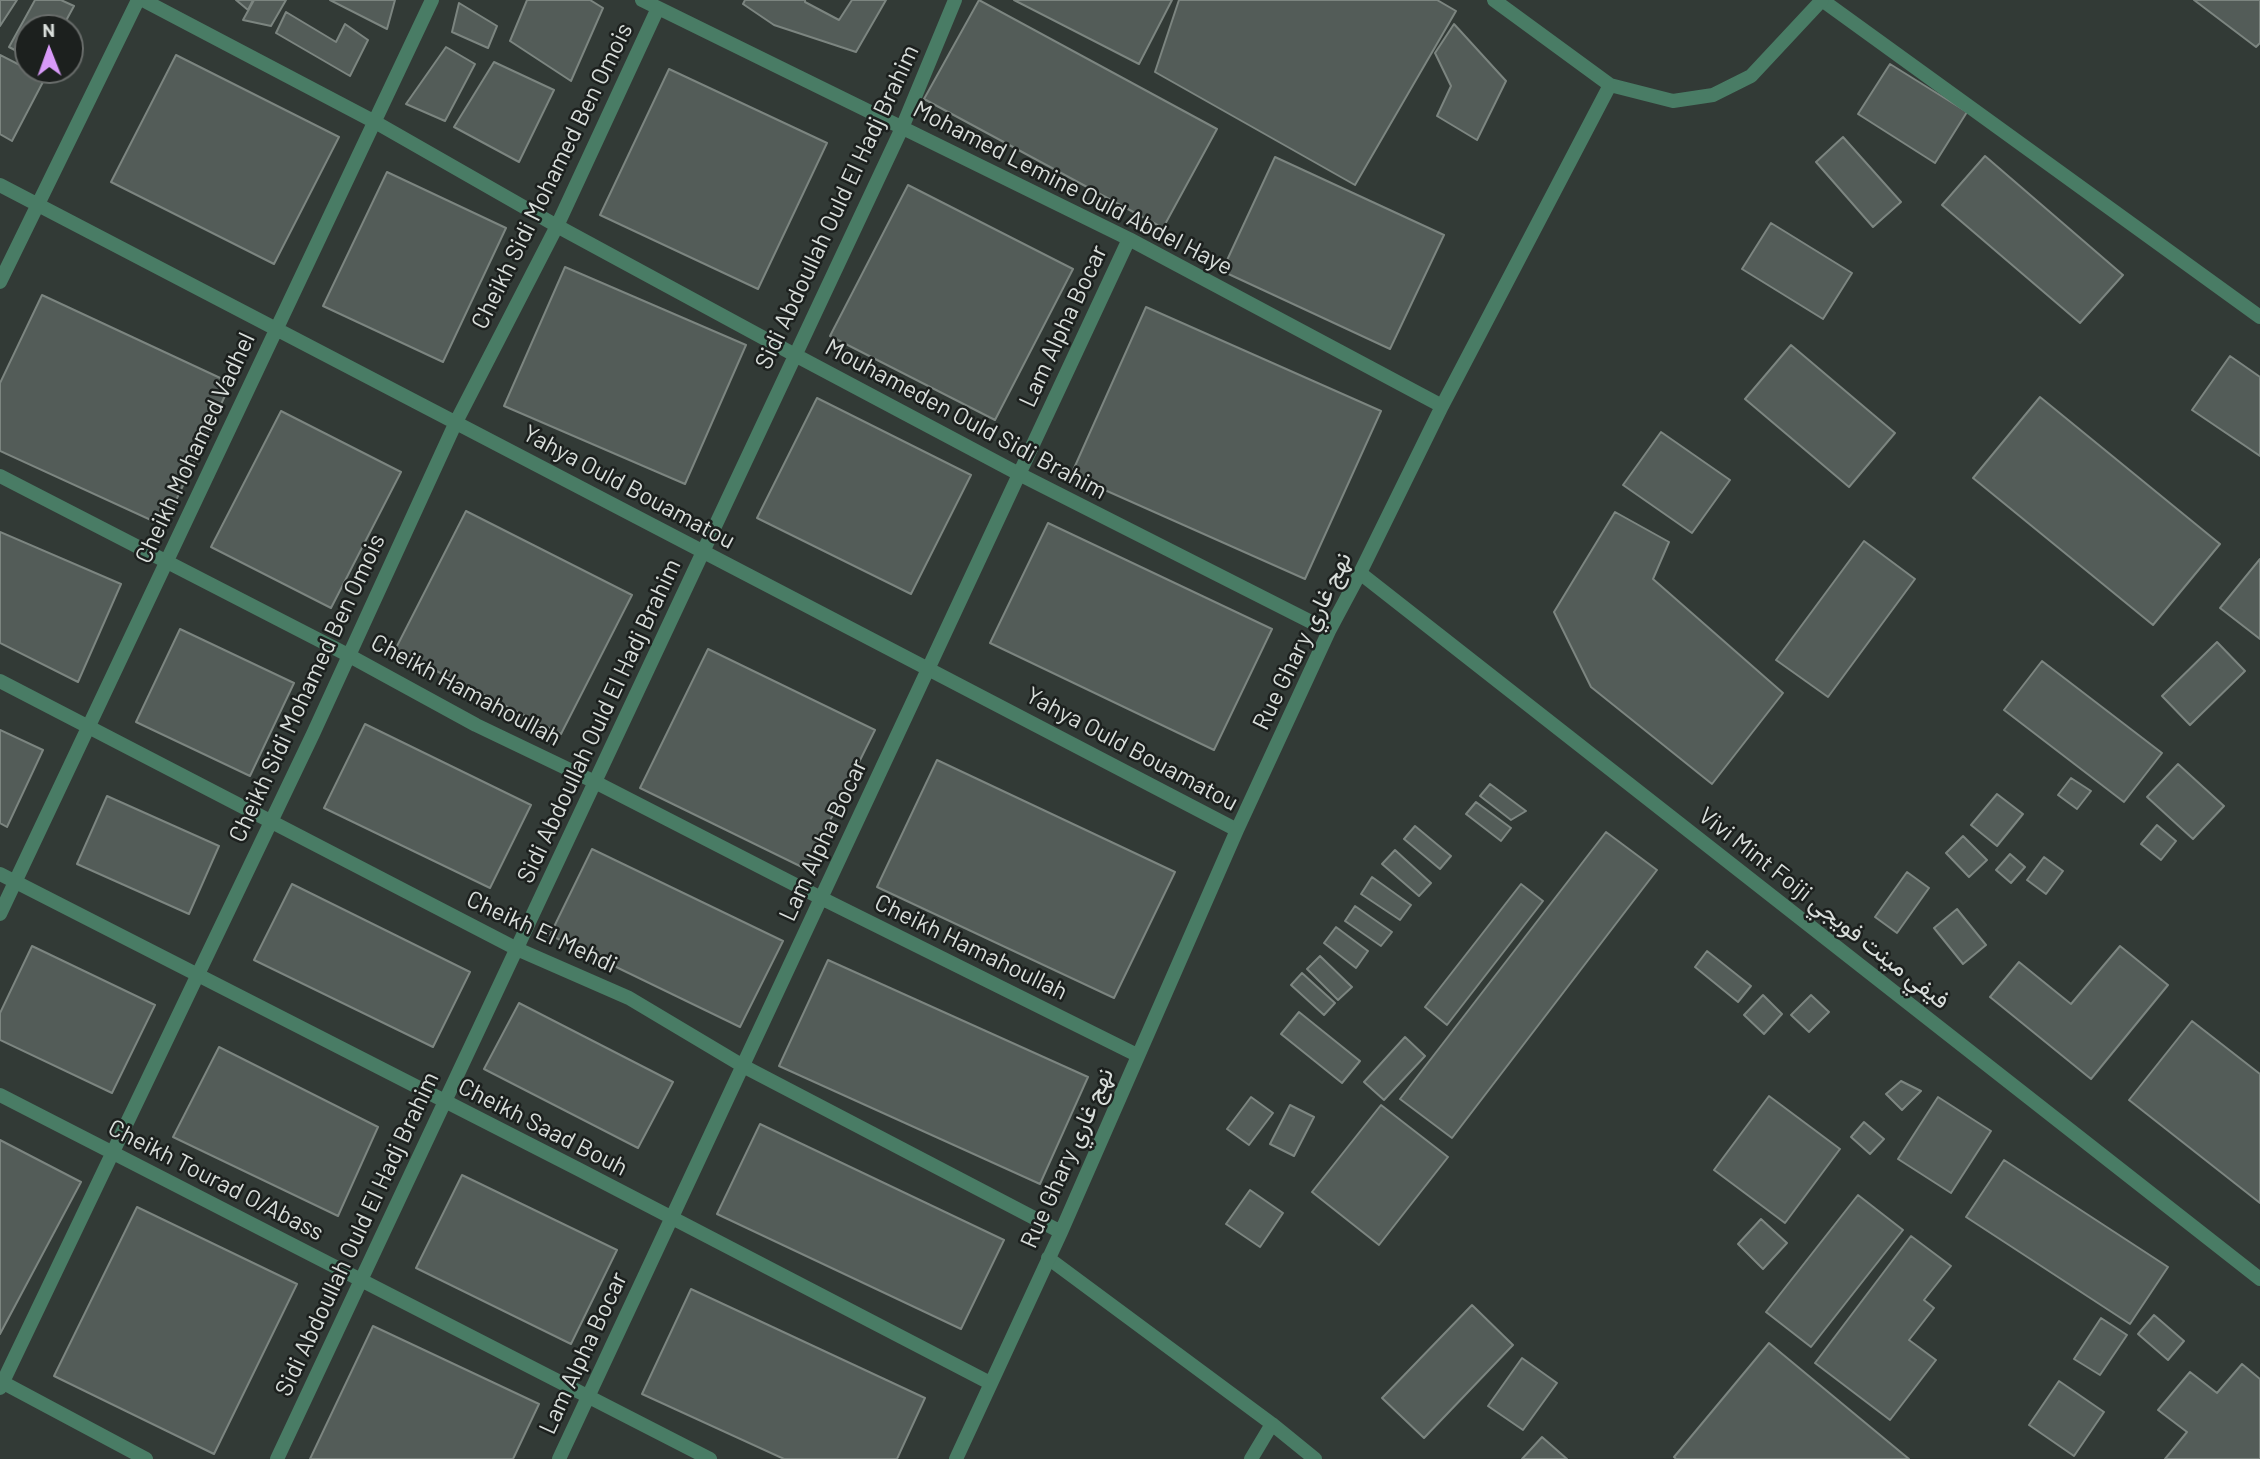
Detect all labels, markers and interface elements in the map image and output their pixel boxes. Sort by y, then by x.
north arrow [14,14,84,84]
text: N [42,18,55,41]
street label: Cheikh Sidi Mohamed Ben Omois [465,18,639,334]
street label: Sidi Abdoullah Ould El Hadj Brahim [749,40,925,374]
street label: Mohamed Lemine Ould Abdel Haye [908,95,1238,281]
street label: Lam Alpha Bocar [1013,240,1113,412]
street label: Cheikh Mohamed Vadhel [129,328,261,568]
street label: Mouhameden Ould Sidi Brahim [820,332,1112,506]
street label: Yahya Ould Bouamatou [518,419,740,555]
street label: Cheikh Sidi Mohamed Ben Omois [223,529,391,847]
street label: Rue Ghary نهج غاري [1246,547,1358,735]
street label: Sidi Abdoullah Ould El Hadj Brahim [511,554,687,888]
street label: Cheikh Hamahoullah [366,628,566,752]
street label: Yahya Ould Bouamatou [1021,681,1243,817]
street label: Lam Alpha Bocar [773,754,873,926]
street label: Vivi Mint Foiji فيفي مينت فويجي [1693,801,1955,1015]
street label: Cheikh El Mehdi [462,885,622,979]
street label: Cheikh Hamahoullah [870,888,1072,1006]
street label: Rue Ghary نهج غاري [1014,1063,1120,1253]
street label: Sidi Abdoullah Ould El Hadj Brahim [269,1067,445,1401]
street label: Cheikh Saad Bouh [453,1072,633,1182]
street label: Cheikh Tourad O/Abass [103,1113,329,1247]
street label: Lam Alpha Bocar [533,1267,633,1439]

